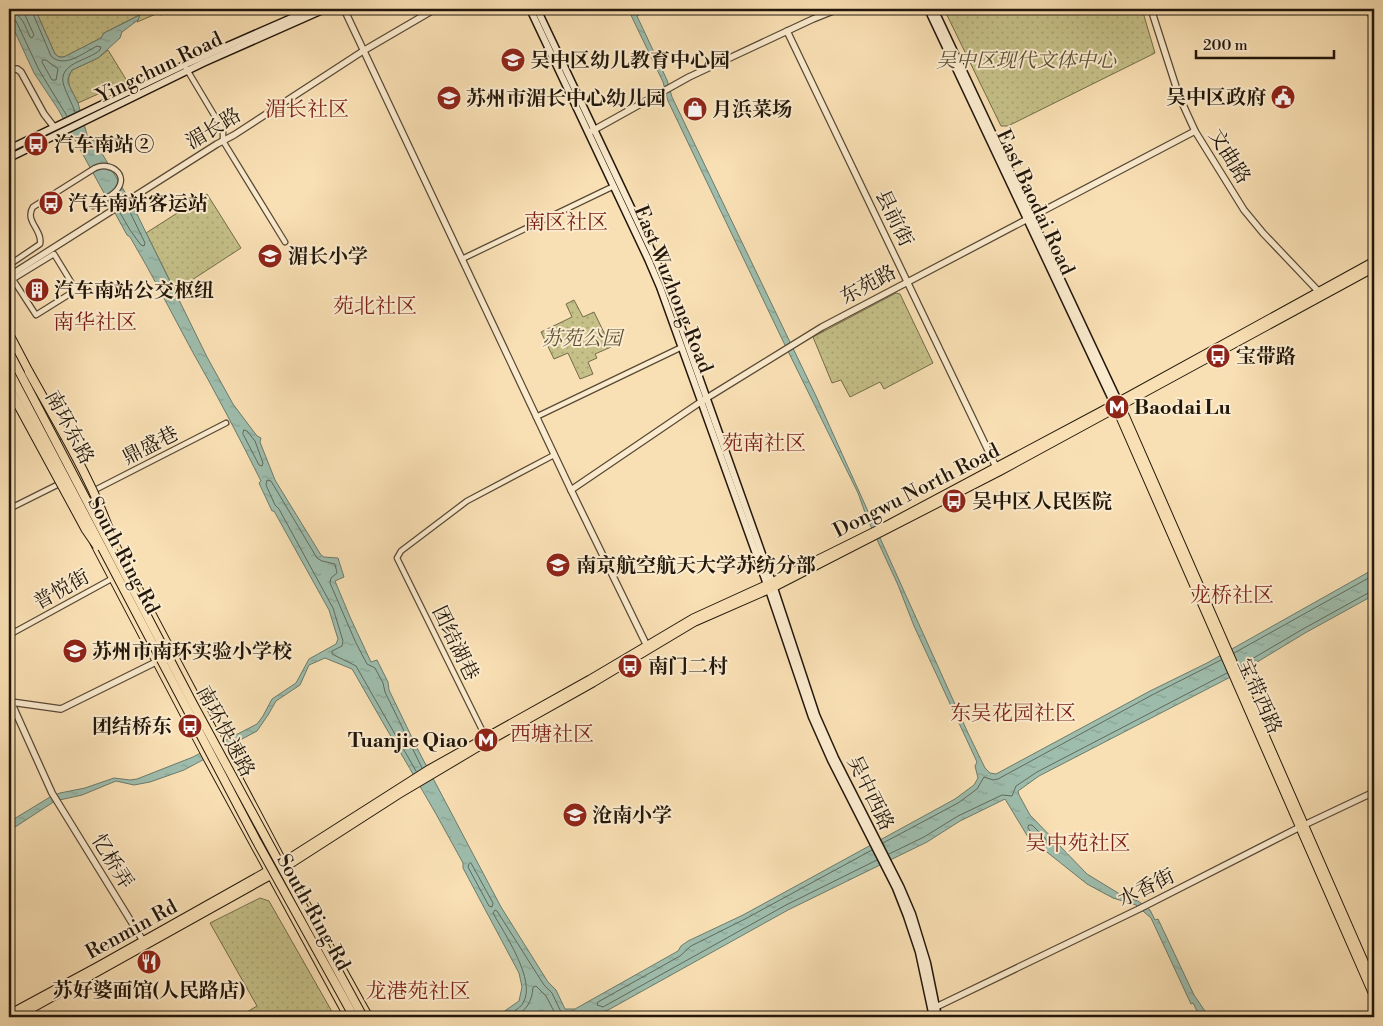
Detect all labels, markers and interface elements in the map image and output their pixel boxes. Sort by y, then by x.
street label: Yingchun Road [92,27,227,110]
scale bar [1196,28,1333,60]
text: 200 m [1203,36,1248,55]
school or university icon: 吴中区幼儿教育中心园 [500,47,526,73]
place label: 吴中区幼儿教育中心园 [530,49,730,74]
park label: 吴中区现代文体中心 [936,49,1117,74]
public building icon: 吴中区政府 [1270,84,1296,110]
school or university icon: 苏州市湄长中心幼儿园 [436,85,462,111]
place label: 吴中区政府 [1166,86,1266,111]
place label: 苏州市湄长中心幼儿园 [466,87,666,112]
shop icon: 月浜菜场 [682,96,708,122]
district label: 湄长社区 [265,97,349,123]
place label: 月浜菜场 [712,98,792,123]
street label: 湄长路 [182,103,246,155]
street label: 文曲路 [1202,125,1255,189]
street label: East Baodai Road [990,126,1080,280]
bus stop icon: 汽车南站② [23,131,49,157]
place label: 汽车南站② [54,133,154,158]
street label: 县前街 [869,186,918,251]
bus stop icon: 汽车南站客运站 [38,190,64,216]
place label: 汽车南站客运站 [68,192,208,217]
street label: East Wuzhong Road [628,202,718,378]
district label: 南区社区 [524,210,608,236]
school or university icon: 湄长小学 [257,243,283,269]
place label: 湄长小学 [288,245,368,270]
street label: 东苑路 [836,260,901,310]
building icon: 汽车南站公交枢纽 [24,277,50,303]
place label: 汽车南站公交枢纽 [54,279,214,304]
district label: 苑北社区 [333,294,417,320]
district label: 南华社区 [53,310,137,336]
park label: 苏苑公园 [542,327,625,352]
bus stop icon: 宝带路 [1205,343,1231,369]
place label: 宝带路 [1236,345,1296,370]
street label: 南环东路 [39,387,98,469]
metro station icon: Baodai Lu [1104,394,1130,420]
place label: Baodai Lu [1134,396,1231,421]
street label: 鼎盛巷 [118,422,183,471]
district label: 苑南社区 [722,431,806,457]
street label: Dongwu North Road [829,438,1005,544]
bus stop icon: 吴中区人民医院 [941,488,967,514]
place label: 吴中区人民医院 [972,490,1112,515]
street label: South Ring Rd [81,493,164,619]
school or university icon: 南京航空航天大学苏纺分部 [545,552,571,578]
place label: 南京航空航天大学苏纺分部 [576,554,816,579]
street label: 普悦街 [29,565,94,616]
district label: 龙桥社区 [1190,583,1274,609]
street label: 团结湖巷 [426,602,483,685]
school or university icon: 苏州市南环实验小学校 [62,638,88,664]
place label: 苏州市南环实验小学校 [92,640,292,665]
bus stop icon: 南门二村 [617,653,643,679]
place label: 南门二村 [648,655,728,680]
street label: 宝带西路 [1231,655,1286,738]
street label: 南环快速路 [190,682,259,782]
district label: 东吴花园社区 [950,701,1076,727]
bus stop icon: 团结桥东 [177,713,203,739]
place label: 团结桥东 [92,715,172,740]
district label: 西塘社区 [510,722,594,748]
metro station icon: Tuanjie Qiao [473,727,499,753]
place label: Tuanjie Qiao [348,729,468,754]
street label: 吴中西路 [841,752,898,835]
school or university icon: 沧南小学 [562,802,588,828]
place label: 沧南小学 [592,804,672,829]
street label: 忆桥弄 [85,830,138,894]
district label: 吴中苑社区 [1026,831,1131,857]
street label: South Ring Rd [270,850,355,976]
street label: 水香街 [1114,864,1179,913]
street label: Renmin Rd [81,895,183,966]
restaurant icon: 苏好婆面馆(人民路店) [136,949,162,975]
place label: 苏好婆面馆(人民路店) [53,979,245,1004]
district label: 龙港苑社区 [366,979,471,1005]

